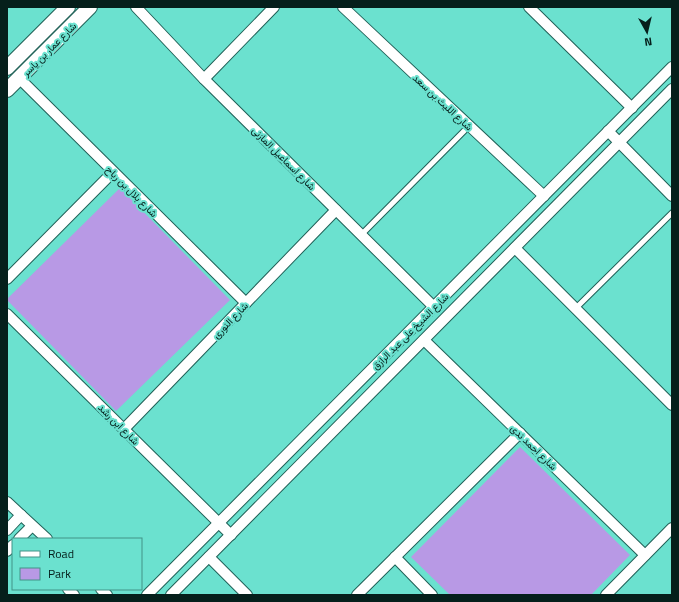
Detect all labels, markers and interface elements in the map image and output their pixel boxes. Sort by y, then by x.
north arrow [627,12,667,52]
street label: شارع عمار بن ياسر [18,19,80,81]
text: N [644,33,653,50]
street label: شارع الليث بن سعد [409,71,476,134]
street label: شارع اسماعيل المازنى [248,123,319,194]
street label: شارع بلال بن رباح [102,162,161,221]
street label: شارع الشيخ على عبد الرازق [369,289,452,373]
street label: شارع النورى [209,299,252,342]
street label: شارع ابن رشد [95,400,143,448]
street label: شارع احمد ندى [507,421,560,474]
legend [12,538,142,590]
text: Road [48,544,74,563]
text: Park [48,564,71,583]

